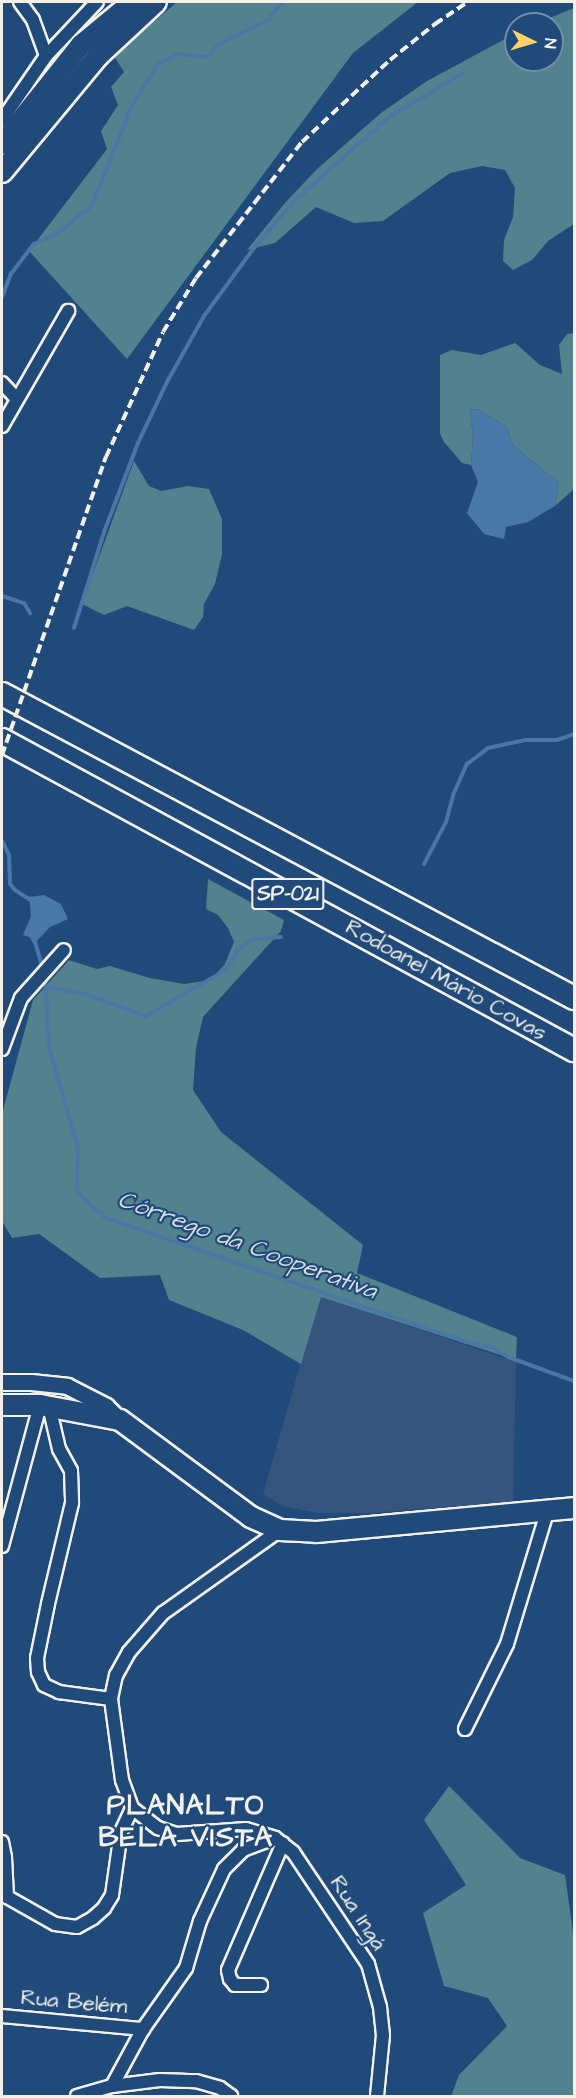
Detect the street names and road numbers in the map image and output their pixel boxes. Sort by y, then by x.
road number: SP-021 [250,876,326,912]
street label: Rodoanel Mário Covas [341,914,551,1046]
street label: Rua Ingá [324,1871,392,1955]
street label: Rua Belém [20,1984,128,2020]

